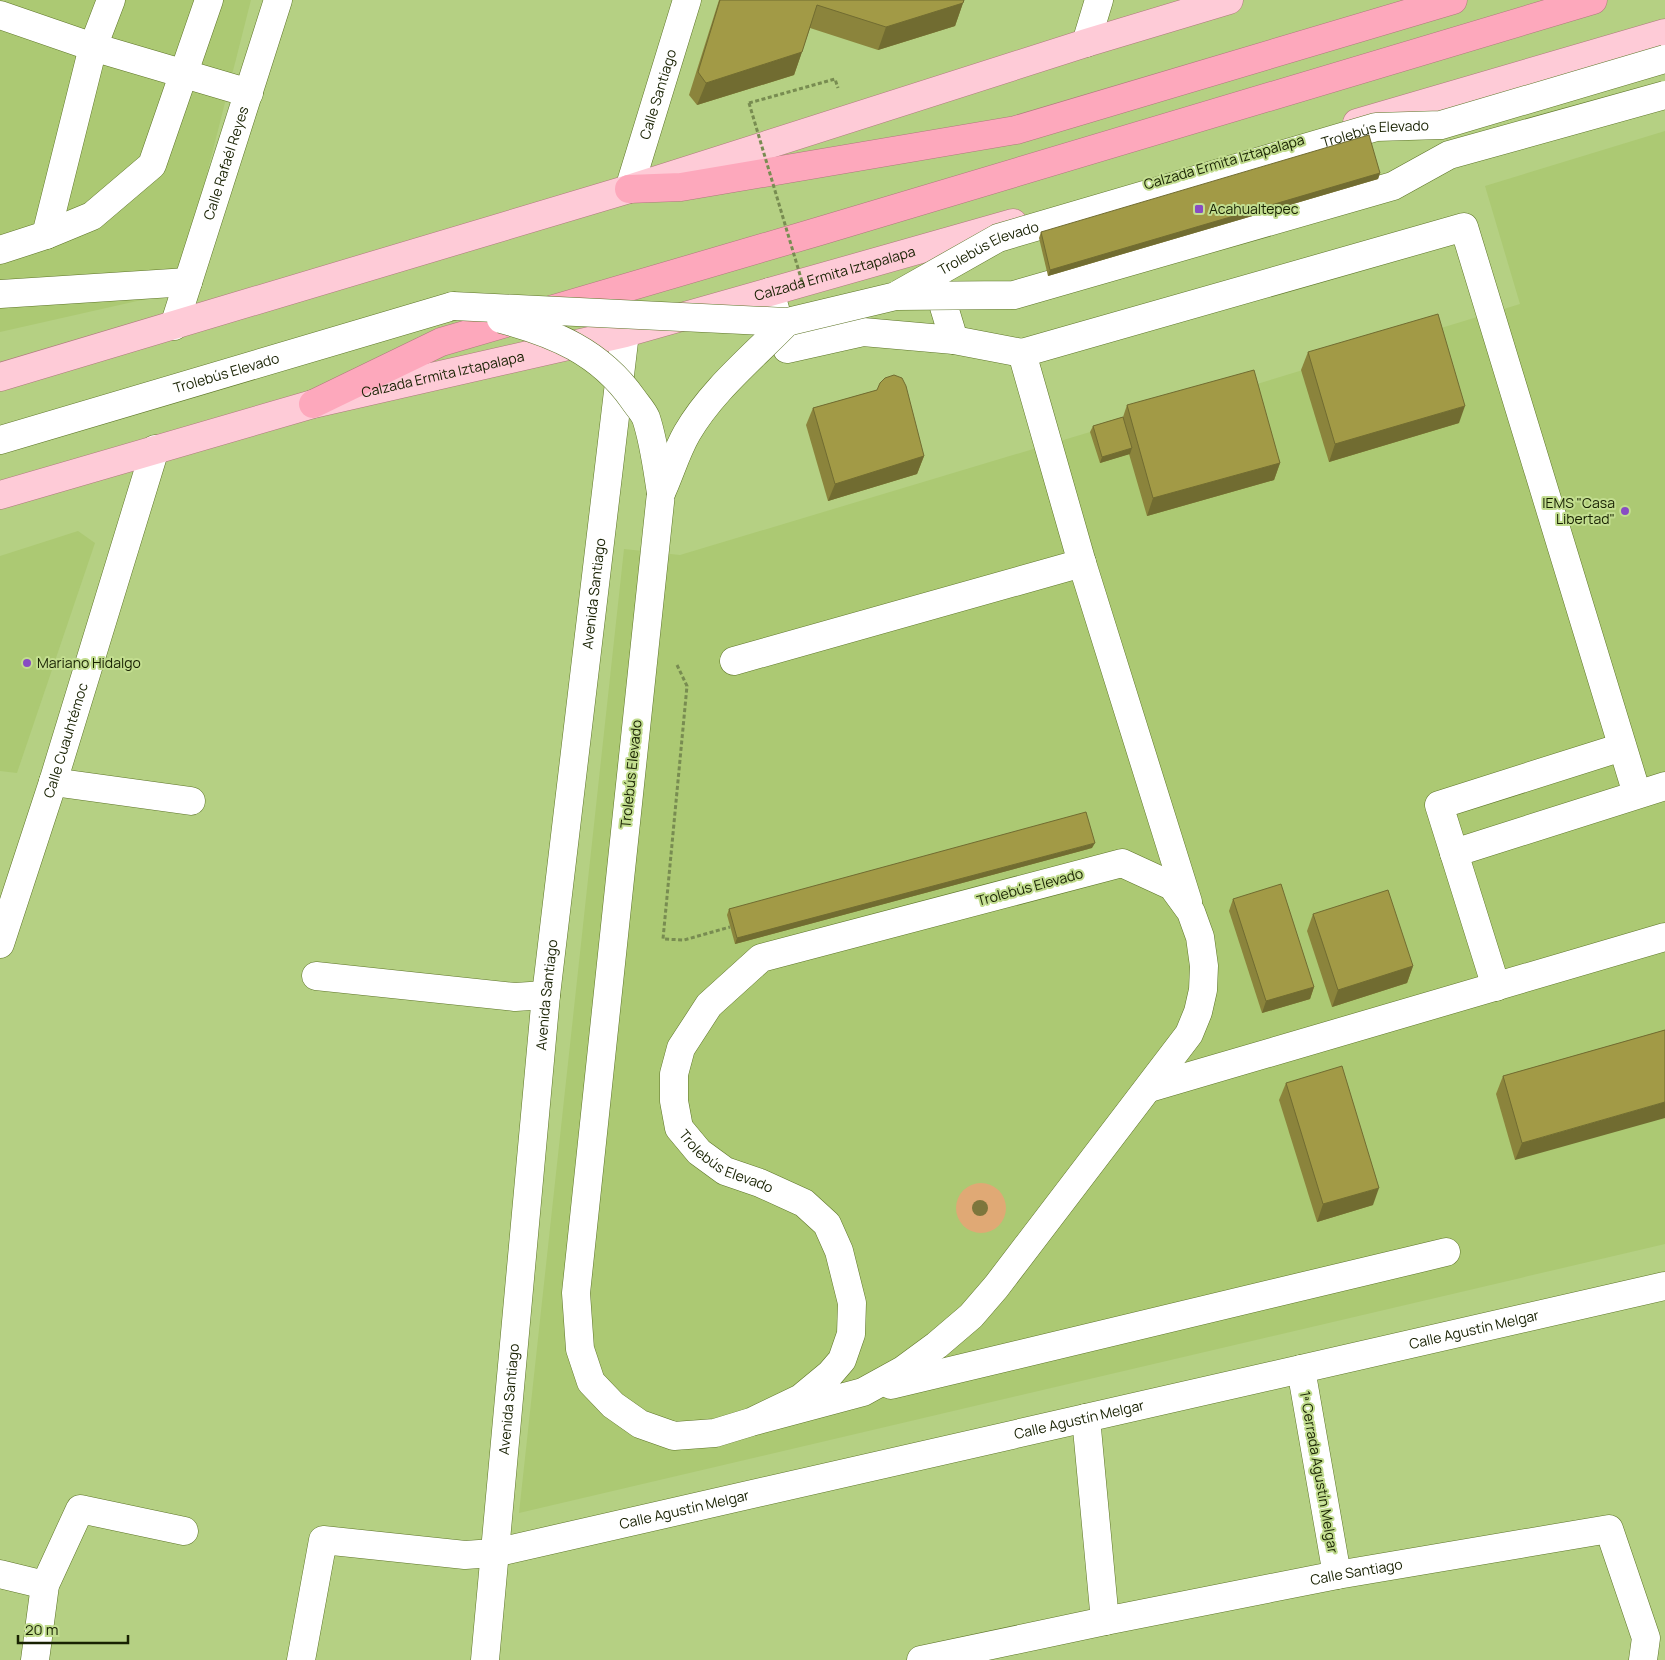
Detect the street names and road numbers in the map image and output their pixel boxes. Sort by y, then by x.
street label: Calle Santiago [635,47,680,142]
street label: Calle Rafaél Reyes [198,104,253,222]
street label: Trolebús Elevado [1319,115,1429,152]
street label: Calzada Ermita Iztapalapa [1141,129,1306,194]
street label: Trolebús Elevado [934,217,1041,279]
street label: Calzada Ermita Iztapalapa [752,241,917,305]
street label: Calzada Ermita Iztapalapa [359,346,526,402]
street label: Trolebús Elevado [171,348,281,397]
street label: Avenida Santiago [577,537,609,650]
street label: Calle Cuauhtémoc [38,680,92,800]
street label: Trolebús Elevado [615,719,646,829]
street label: Trolebús Elevado [975,863,1085,910]
street label: Avenida Santiago [531,938,562,1051]
street label: Trolebús Elevado [675,1125,777,1197]
street label: Calle Agustín Melgar [1407,1305,1541,1353]
street label: Avenida Santiago [494,1343,523,1456]
street label: 1ª Cerrada Agustín Melgar [1296,1389,1343,1555]
street label: Calle Agustín Melgar [1012,1395,1146,1443]
street label: Calle Agustín Melgar [617,1485,751,1533]
street label: Calle Santiago [1308,1554,1404,1589]

